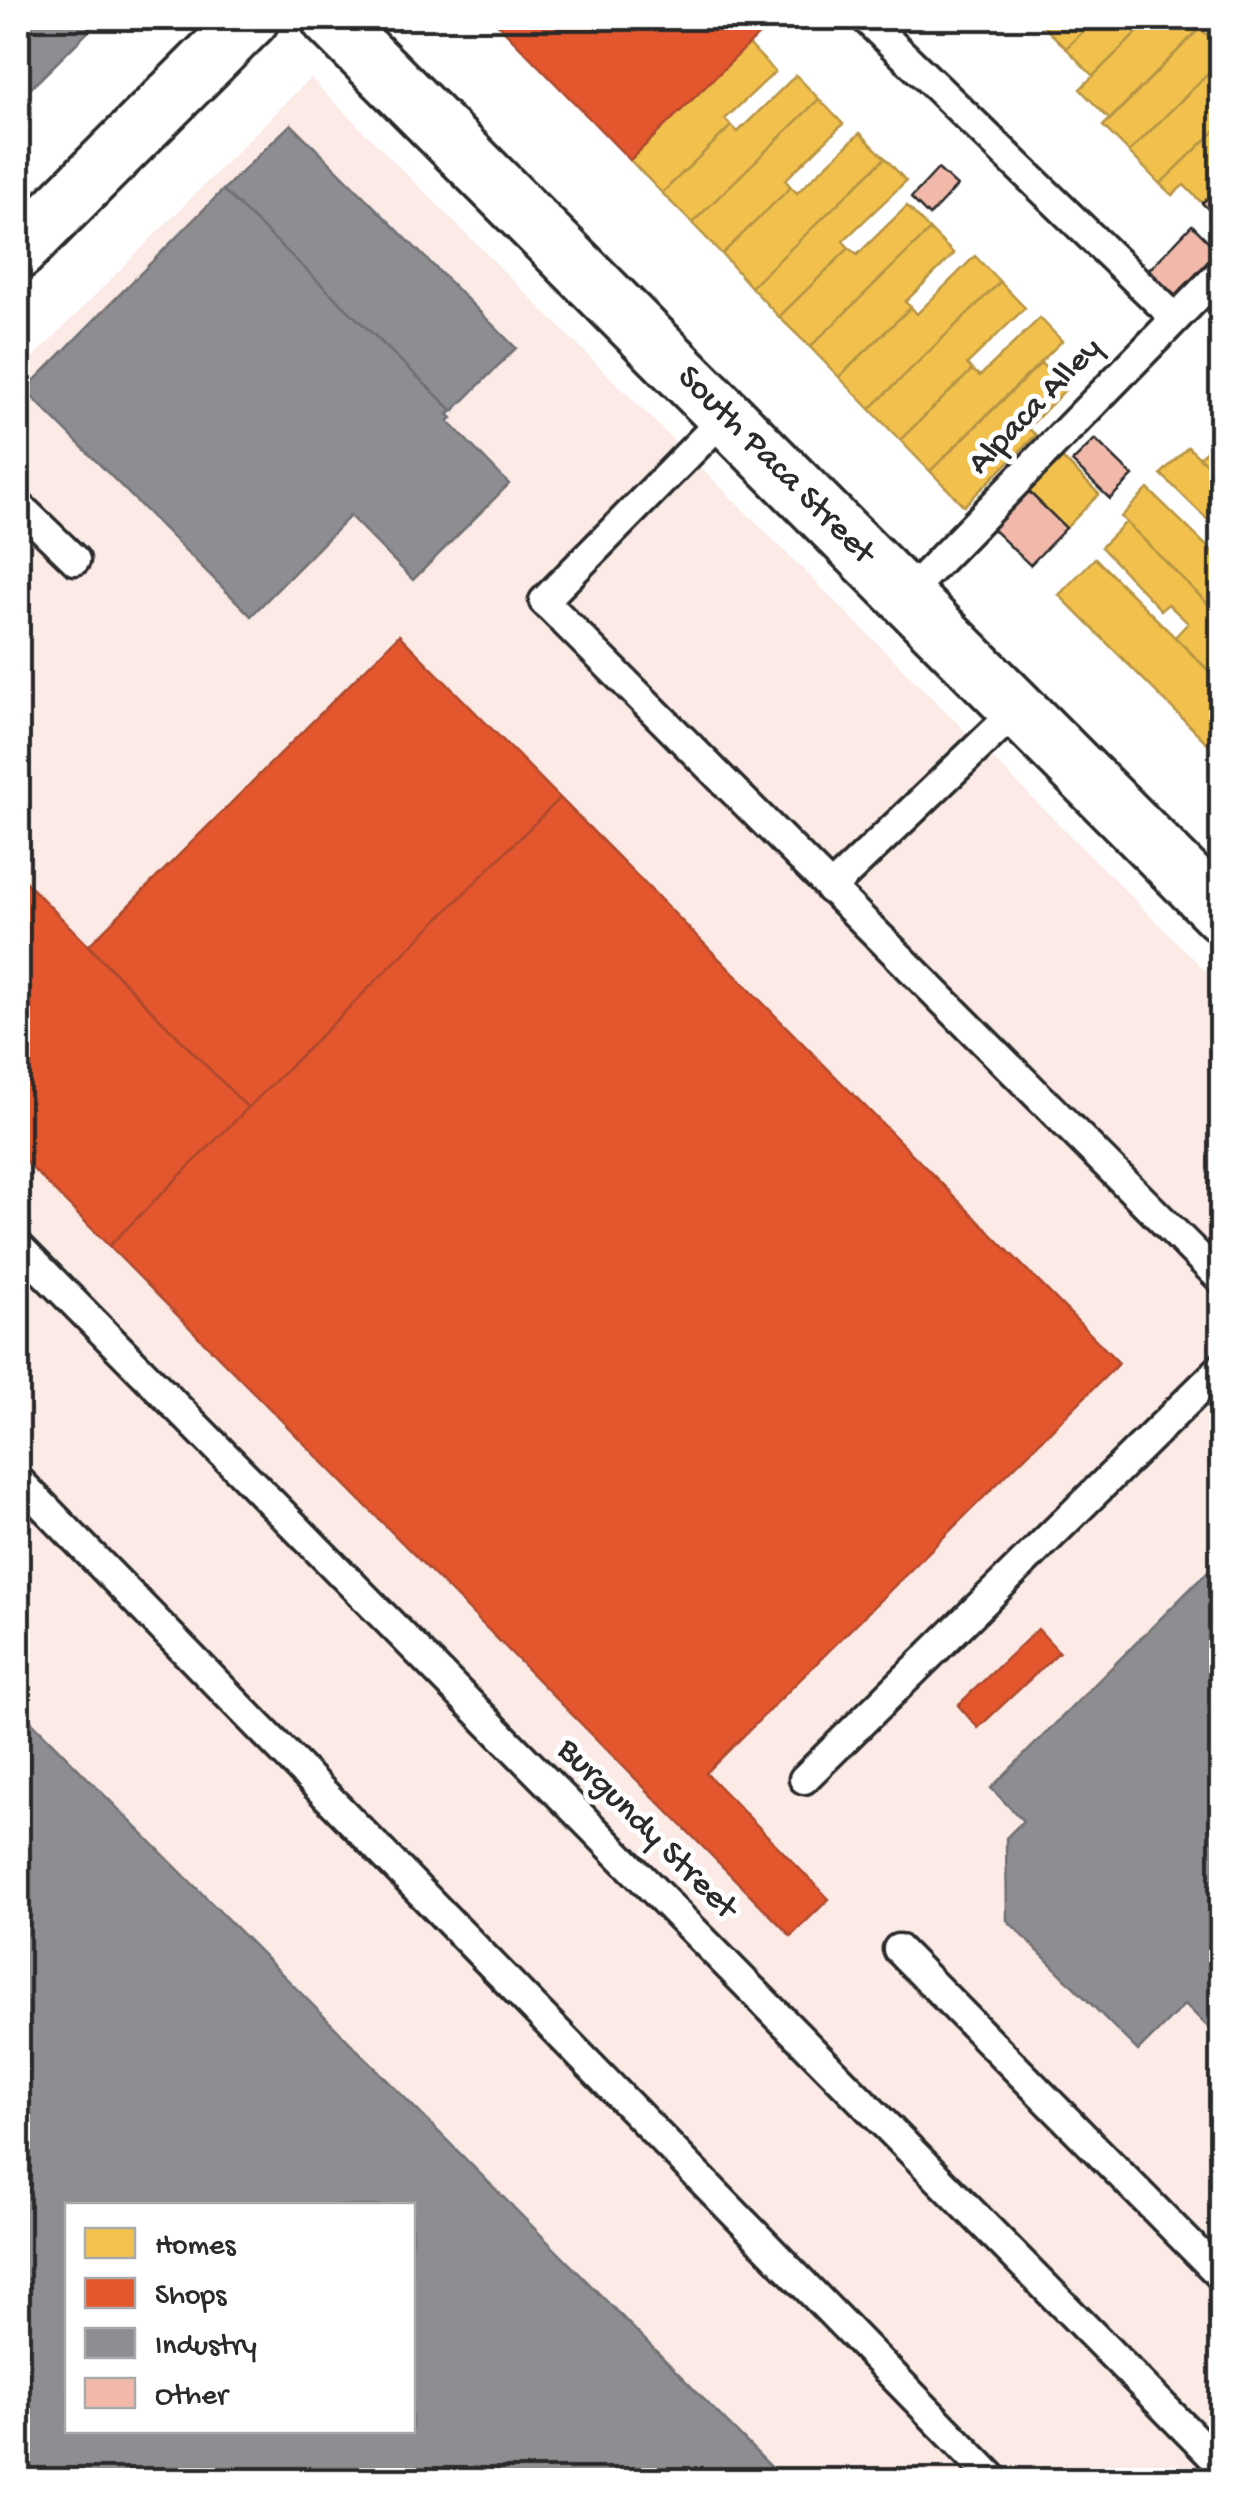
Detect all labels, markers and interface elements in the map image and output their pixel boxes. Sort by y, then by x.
street label: Alpaca Alley [960,329,1112,485]
street label: South Paca Street [667,358,885,576]
street label: Burgundy Street [546,1730,747,1931]
legend [65,2203,415,2433]
text: Homes [155,2230,236,2265]
text: Shops [155,2280,227,2315]
text: Industry [155,2330,257,2365]
text: Other [155,2380,230,2415]

